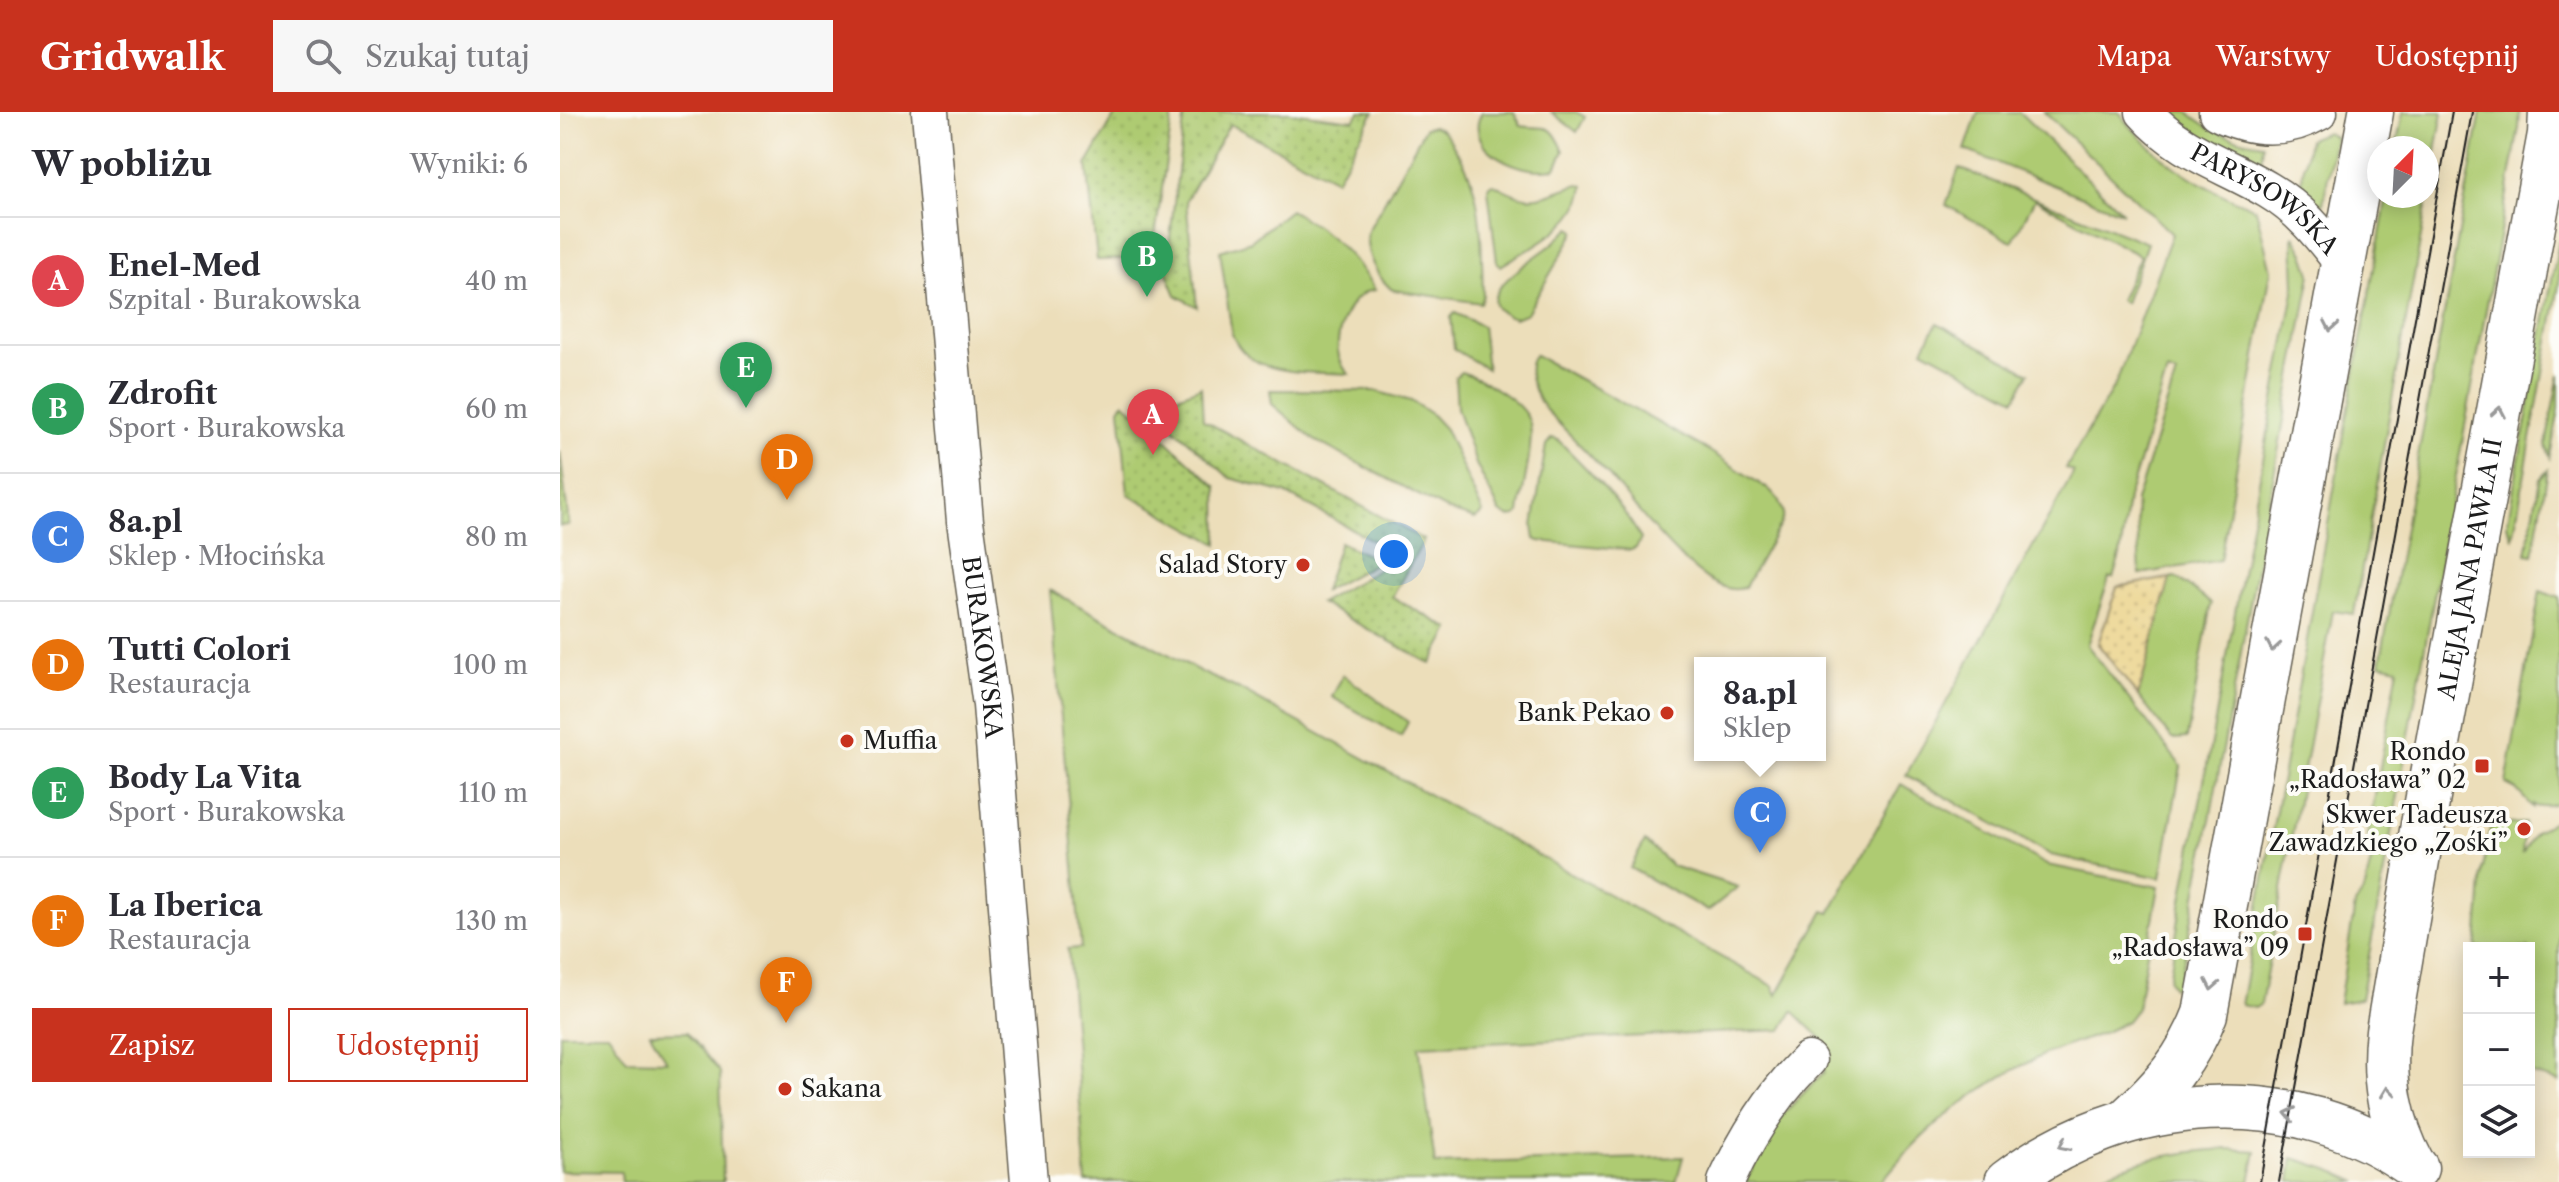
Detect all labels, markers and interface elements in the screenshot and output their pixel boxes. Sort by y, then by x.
search box [273,20,833,92]
text: Gridwalk [40,33,225,80]
icon: search [301,34,345,78]
text: Szukaj tutaj [365,38,530,75]
text: Mapa [2097,39,2172,73]
text: Warstwy [2216,39,2331,73]
text: Udostępnij [2375,39,2519,73]
north arrow [2367,136,2439,208]
street label: PARYSOWSKA [2186,137,2346,261]
text: W pobliżu [32,143,212,185]
text: Wyniki: 6 [410,148,528,180]
pin: B [1121,231,1173,297]
text: Enel-Med [108,247,261,284]
text: A [48,265,68,297]
text: 40 m [465,265,528,297]
text: Szpital · Burakowska [108,284,361,316]
one-way arrow [2323,320,2340,333]
pin: E [720,342,772,408]
text: Zdrofit [108,375,217,412]
pin: A [1127,389,1179,455]
text: B [48,393,68,425]
text: 60 m [465,393,528,425]
one-way arrow [2490,405,2507,419]
text: Sport · Burakowska [108,412,345,444]
pin: D [761,434,813,500]
street label: ALEJA JANA PAWŁA II [2431,436,2508,703]
text: 8a.pl [108,503,183,540]
text: C [48,521,68,553]
text: 80 m [465,521,528,553]
your location [1374,534,1414,574]
text: Sklep · Młocińska [108,540,325,572]
place label: Salad Story [1158,550,1288,579]
street label: BURAKOWSKA [956,554,1009,741]
marker: Salad Story [1294,556,1312,574]
text: Tutti Colori [108,631,291,668]
one-way arrow [2265,639,2282,653]
text: D [47,649,69,681]
text: 100 m [453,649,528,681]
popup [1694,657,1826,761]
text: Restauracja [108,668,251,700]
text: 8a.pl [1723,675,1797,712]
place label: Bank Pekao [1517,698,1651,727]
marker: Bank Pekao [1658,704,1676,722]
text: Sklep [1723,712,1792,744]
place label: Muffia [863,726,938,755]
marker: Muffia [838,732,856,750]
place label: Rondo „Radosława” 02 [2289,737,2466,794]
marker: Rondo „Radosława” 02 [2473,757,2491,775]
text: Body La Vita [108,759,301,796]
text: E [49,777,67,809]
text: 110 m [459,777,528,809]
pin: C [1734,787,1786,853]
text: Sport · Burakowska [108,796,345,828]
place label: Skwer Tadeusza Zawadzkiego „Zośki” [2269,800,2508,857]
marker: Skwer Tadeusza Zawadzkiego „Zośki” [2515,820,2533,838]
text: La Iberica [108,887,263,924]
text: F [49,905,67,937]
text: 130 m [455,905,528,937]
place label: Rondo „Radosława” 09 [2112,905,2289,962]
text: Restauracja [108,924,251,956]
marker: Rondo „Radosława” 09 [2296,925,2314,943]
map controls [2463,942,2535,1158]
button: + [2463,942,2535,1014]
pin: F [760,957,812,1023]
one-way arrow [2204,978,2221,991]
button: Zapisz [32,1008,272,1082]
button: Udostępnij [288,1008,528,1082]
button: − [2463,1014,2535,1086]
place label: Sakana [801,1074,882,1103]
marker: Sakana [776,1080,794,1098]
one-way arrow [2380,1086,2397,1099]
button: layers [2463,1086,2535,1158]
one-way arrow [2284,1106,2297,1123]
one-way arrow [2058,1135,2073,1150]

